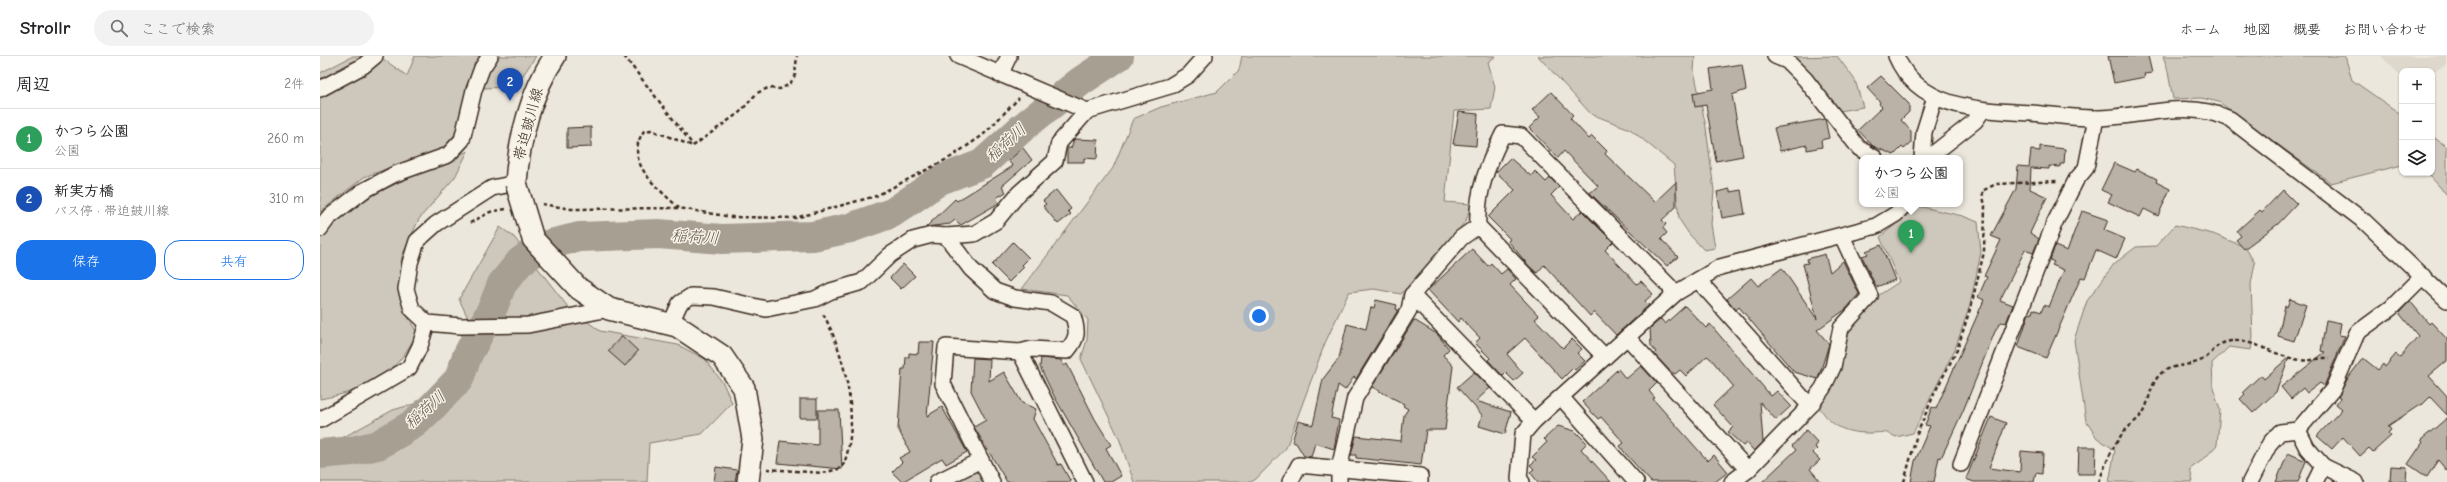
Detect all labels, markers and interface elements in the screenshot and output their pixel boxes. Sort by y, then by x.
search box [94,10,374,46]
text: Strollr [20,17,70,39]
icon: search [108,17,130,39]
text: ここで検索 [140,20,215,38]
text: ホーム [2180,21,2221,38]
text: 地図 [2243,21,2271,38]
text: 概要 [2293,21,2321,38]
text: お問い合わせ [2343,21,2427,38]
pin: 2 [497,68,523,101]
map controls [2399,68,2435,176]
button: + [2399,68,2435,104]
text: 周辺 [16,75,50,94]
text: 2件 [284,76,304,91]
street label: 帯迫皷川線 [510,85,546,163]
button: − [2399,104,2435,140]
water label: 稲荷川 [982,120,1030,166]
text: かつら公園 [54,122,129,140]
text: 1 [26,131,32,146]
text: 260 m [267,131,304,146]
button: layers [2399,140,2435,176]
text: 公園 [54,143,80,158]
popup [1859,155,1963,207]
text: かつら公園 [1873,164,1949,182]
text: 新実方橋 [54,182,114,200]
text: 公園 [1873,185,1900,200]
text: 2 [26,191,32,206]
text: 310 m [269,191,304,206]
text: バス停 · 帯迫皷川線 [54,203,169,218]
pin: 1 [1898,220,1924,253]
water label: 稲荷川 [670,226,720,248]
button: 保存 [16,240,156,280]
button: 共有 [164,240,304,280]
your location [1249,306,1269,326]
water label: 稲荷川 [401,387,449,433]

